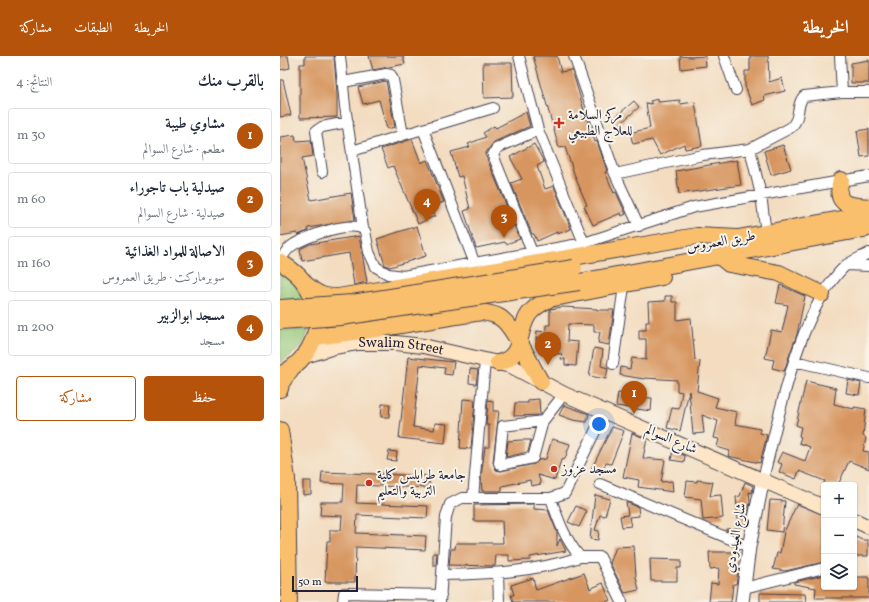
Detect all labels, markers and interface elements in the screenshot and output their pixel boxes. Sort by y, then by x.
text: الخريطة [803,15,849,41]
text: مشاركة [20,19,52,38]
text: الطبقات [74,19,112,38]
text: الخريطة [134,19,168,38]
text: بالقرب منك [198,70,264,93]
text: النتائج: 4 [16,74,52,92]
place label: مركز السلامة للعلاج الطبيعي [568,106,633,144]
text: مشاوي طيبة [165,114,225,135]
marker: مركز السلامة للعلاج الطبيعي [553,117,565,129]
text: 30 m [17,127,45,145]
text: 1 [247,127,253,145]
text: مطعم · شارع السوالم [143,141,225,159]
text: صيدلية باب تاجوراء [129,178,225,199]
pin: 4 [414,189,440,222]
text: 60 m [17,191,46,209]
text: 2 [247,191,253,209]
text: صيدلية · شارع السوالم [138,205,225,223]
pin: 3 [491,205,517,238]
street label: طريق العمروس [685,227,757,257]
text: الاصالة للمواد الغذائية [125,242,225,263]
text: 160 m [17,255,51,273]
text: 3 [247,255,253,273]
text: سوبرماركت · طريق العمروس [102,269,225,287]
text: مسجد ابوالزبير [158,306,225,327]
text: 200 m [17,319,54,337]
text: 4 [246,319,254,337]
pin: 2 [535,332,561,365]
text: مسجد [199,333,225,351]
street label: Swalim Street [358,333,446,360]
button: مشاركة [16,376,136,421]
button: حفظ [144,376,264,421]
pin: 1 [621,381,647,414]
your location [589,414,609,434]
street label: شارع السوالم [641,421,700,461]
place label: مسجد عزوز [560,460,617,479]
marker: مسجد عزوز [549,464,559,474]
place label: جامعة طرابلس كلية التربية والتعليم [377,466,466,504]
marker: جامعة طرابلس كلية التربية والتعليم [364,478,374,488]
map controls [821,482,857,590]
button: + [821,482,857,518]
street label: شارع العيدودي [721,502,752,574]
button: − [821,518,857,554]
button: layers [821,554,857,590]
scale bar [292,574,358,593]
text: 50 m [298,575,322,590]

